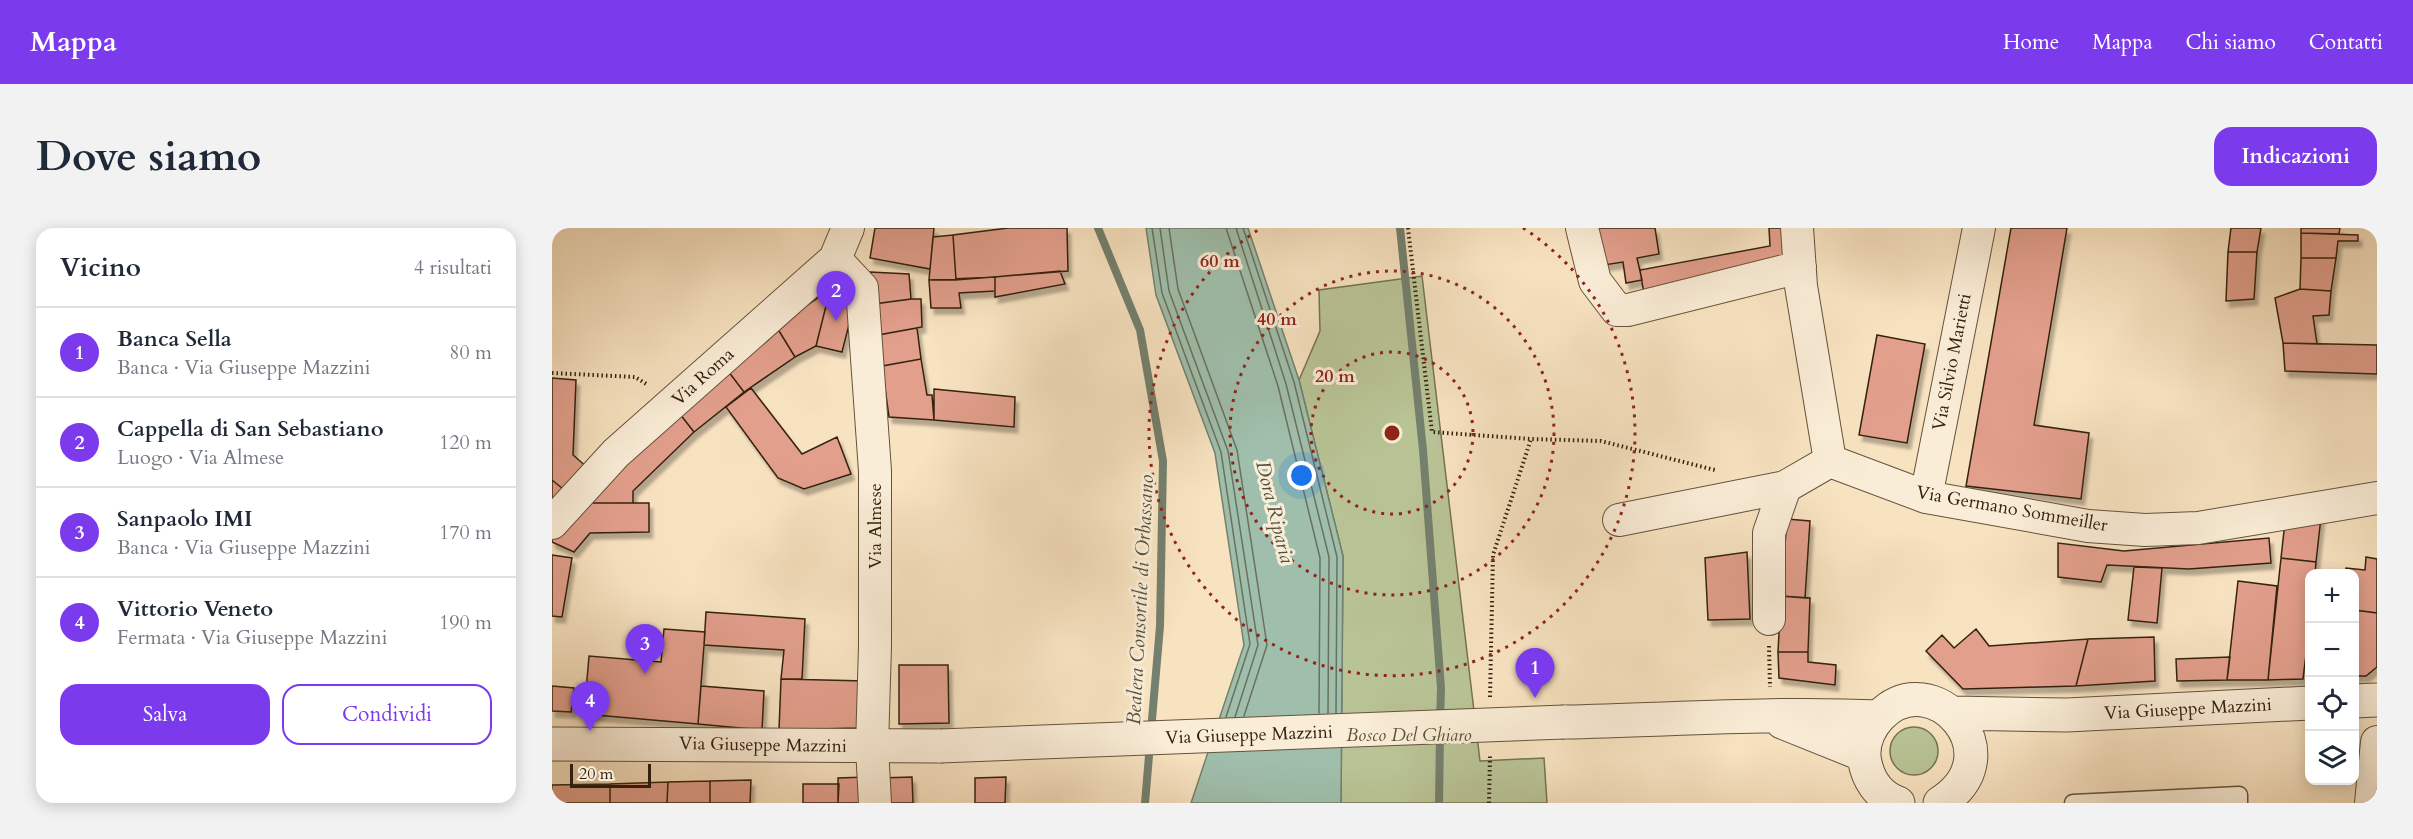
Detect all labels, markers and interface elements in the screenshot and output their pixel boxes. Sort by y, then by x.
text: Mappa [30,23,117,61]
text: Home [2003,28,2059,57]
text: Mappa [2092,28,2153,57]
text: Chi siamo [2186,28,2276,57]
text: Contatti [2309,28,2383,57]
button: Indicazioni [2214,127,2377,186]
text: Dove siamo [36,128,261,185]
text: 60 m [1200,249,1240,274]
text: Vicino [60,250,141,285]
text: 4 risultati [414,254,492,281]
pin: 2 [816,272,856,321]
street label: Via Silvio Marietti [1926,291,1978,433]
text: 40 m [1257,307,1297,332]
text: Banca Sella [117,324,232,354]
text: 1 [74,339,85,366]
text: 80 m [449,339,492,366]
street label: Via Roma [666,342,740,412]
text: Banca · Via Giuseppe Mazzini [117,354,370,381]
text: 20 m [1315,364,1355,389]
text: Cappella di San Sebastiano [117,414,384,444]
centre of rings [1382,423,1402,443]
text: 2 [74,429,85,456]
text: 120 m [439,429,492,456]
text: Luogo · Via Almese [117,444,284,471]
water label: Dora Riparia [1249,458,1301,566]
your location [1287,461,1316,490]
water label: Bealera Consortile di Orbassano [1120,474,1160,726]
street label: Via Germano Sommeiller [1914,480,2110,538]
street label: Via Almese [863,483,888,569]
text: Sanpaolo IMI [117,504,253,534]
text: 3 [74,519,85,546]
text: 170 m [439,519,492,546]
text: Banca · Via Giuseppe Mazzini [117,534,370,561]
map controls [2305,569,2359,785]
button: + [2305,569,2359,623]
text: Vittorio Veneto [117,594,273,624]
text: 4 [74,609,85,636]
text: 190 m [439,609,492,636]
button: − [2305,623,2359,677]
text: Fermata · Via Giuseppe Mazzini [117,624,387,651]
pin: 3 [626,624,664,674]
pin: 1 [1516,648,1554,698]
button: locate [2305,677,2359,731]
pin: 4 [570,682,609,731]
button: Salva [60,684,270,745]
button: Condividi [282,684,492,745]
street label: Via Giuseppe Mazzini [2104,692,2272,726]
street label: Via Giuseppe Mazzini [1165,720,1333,750]
park label: Bosco Del Ghiaro [1346,723,1472,748]
street label: Via Giuseppe Mazzini [679,731,847,759]
button: layers [2305,731,2359,785]
scale bar [570,761,651,788]
text: 20 m [579,763,613,785]

